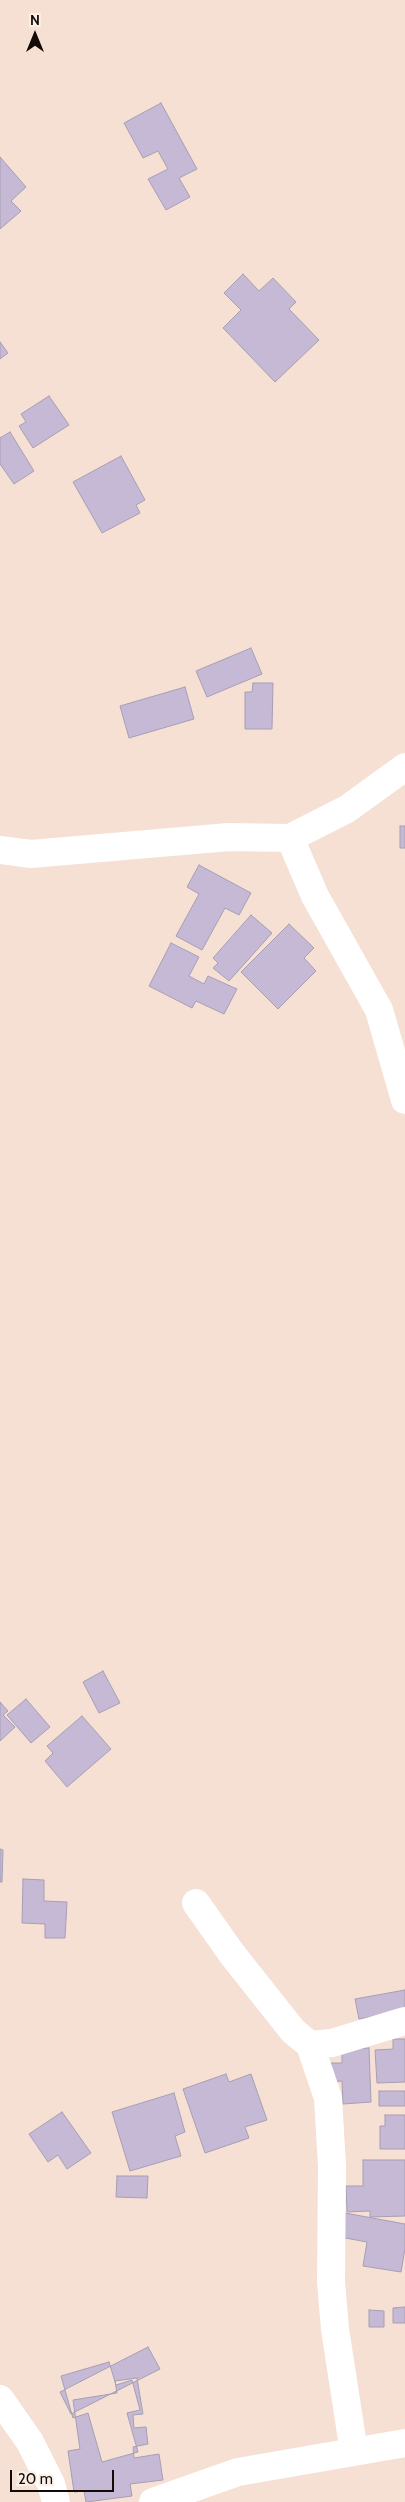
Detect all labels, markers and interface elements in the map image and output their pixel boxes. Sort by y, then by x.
north arrow [10,10,60,60]
text: N [30,11,40,29]
scale bar [12,2460,116,2492]
text: 20 m [18,2470,53,2488]

